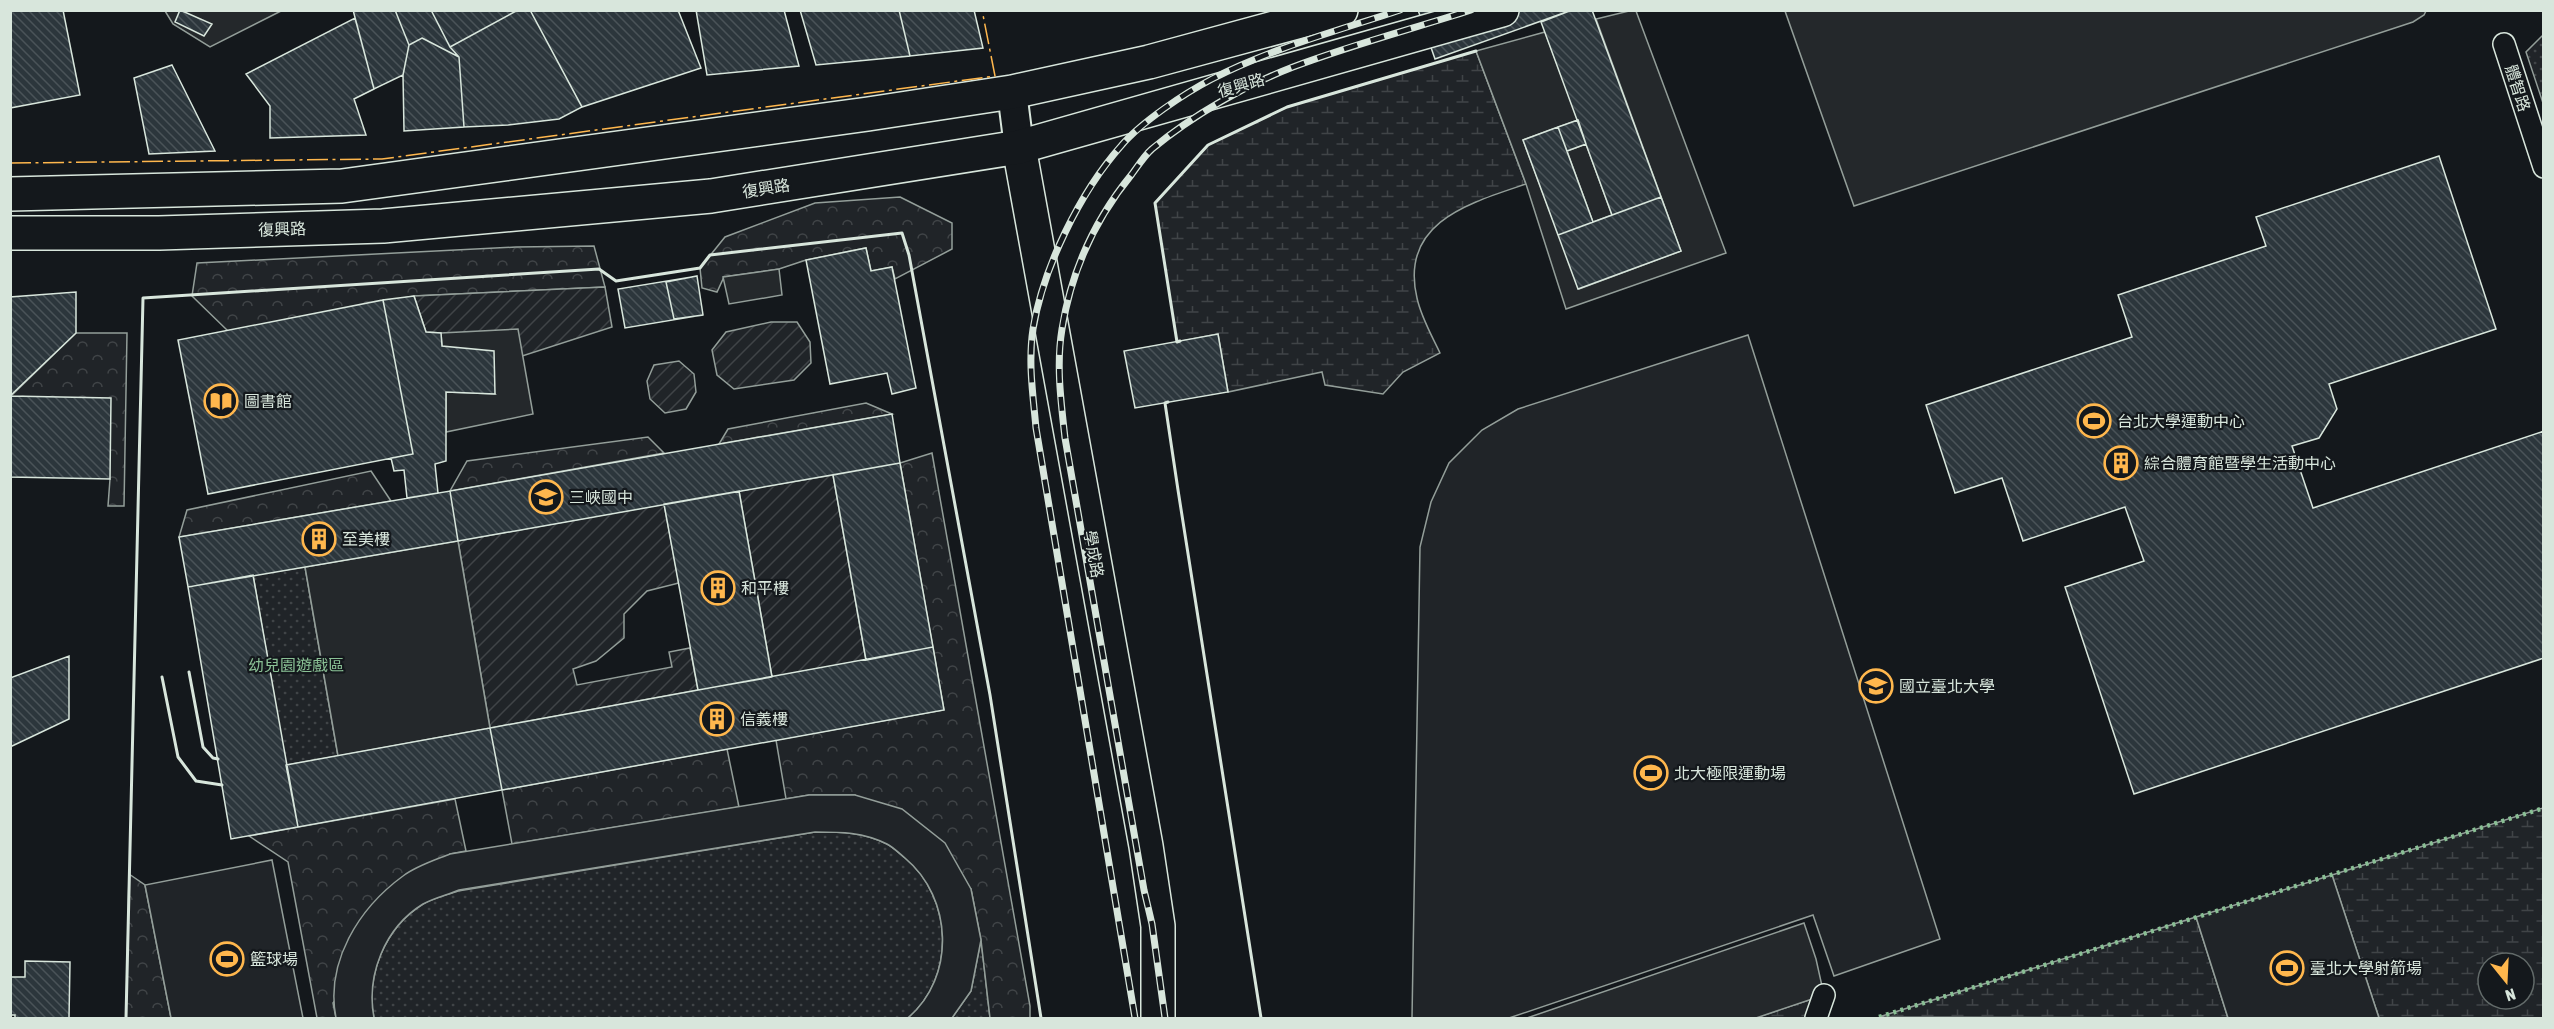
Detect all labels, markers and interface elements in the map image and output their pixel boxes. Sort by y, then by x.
street label: 體智路 [2502,62,2534,114]
street label: 復興路 [1215,70,1267,100]
street label: 復興路 [741,175,791,201]
street label: 復興路 [258,219,306,239]
library icon: 圖書館 [203,383,239,419]
place label: 圖書館 [244,392,292,410]
sports icon: 台北大學運動中心 [2076,403,2112,439]
place label: 台北大學運動中心 [2117,412,2245,430]
building icon: 綜合體育館暨學生活動中心 [2103,445,2139,481]
place label: 綜合體育館暨學生活動中心 [2144,454,2336,472]
school or university icon: 三峽國中 [528,479,564,515]
place label: 三峽國中 [569,488,633,506]
building icon: 至美樓 [301,521,337,557]
street label: 學成路 [1081,529,1107,579]
place label: 至美樓 [342,530,390,548]
building icon: 和平樓 [700,570,736,606]
place label: 和平樓 [741,579,789,597]
park label: 幼兒園遊戲區 [248,656,344,674]
school or university icon: 國立臺北大學 [1858,668,1894,704]
place label: 國立臺北大學 [1899,677,1995,695]
building icon: 信義樓 [699,701,735,737]
place label: 信義樓 [740,710,788,728]
sports icon: 北大極限運動場 [1633,755,1669,791]
place label: 北大極限運動場 [1674,764,1786,782]
sports icon: 籃球場 [209,941,245,977]
place label: 籃球場 [250,950,298,968]
sports icon: 臺北大學射箭場 [2269,950,2305,986]
north arrow [2476,951,2536,1011]
place label: 臺北大學射箭場 [2310,959,2422,977]
text: N [2503,985,2518,1005]

